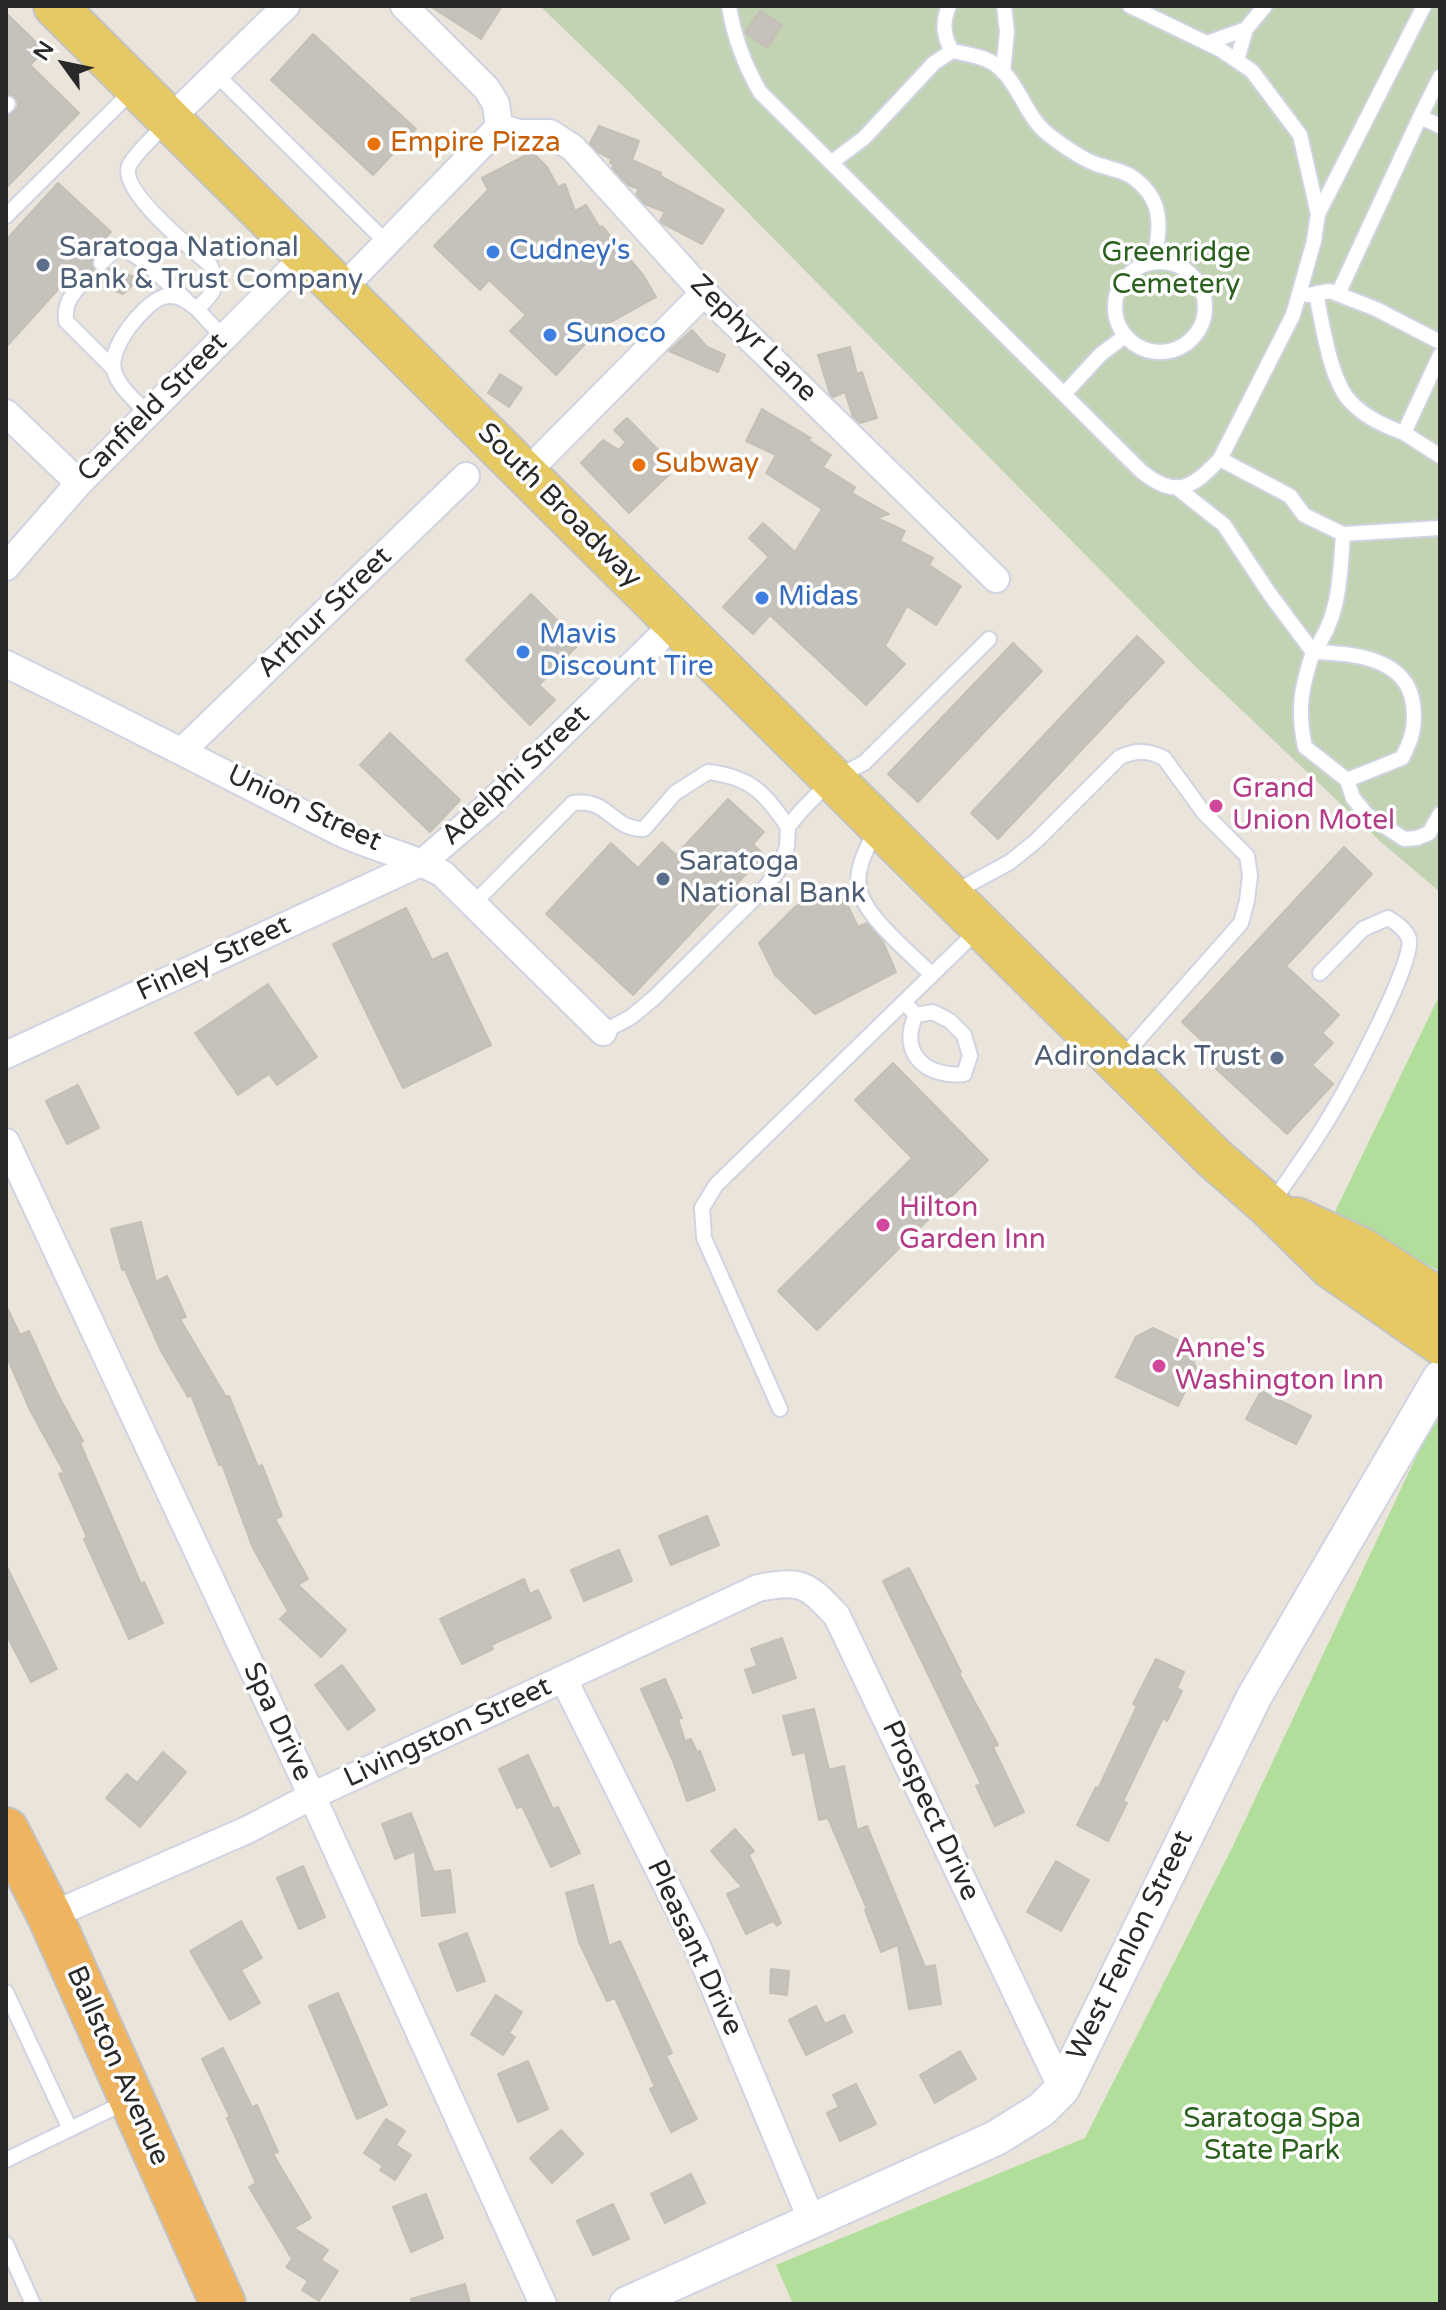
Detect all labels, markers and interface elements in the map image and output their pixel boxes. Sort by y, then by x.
north arrow [24,24,104,104]
text: N [28,36,60,65]
place label: Empire Pizza [390,127,561,161]
marker: Empire Pizza [365,135,383,153]
place label: Saratoga National Bank & Trust Company [59,232,363,298]
place label: Cudney's [509,235,630,269]
park label: Greenridge Cemetery [1101,237,1251,303]
marker: Cudney's [484,243,502,261]
marker: Saratoga National Bank & Trust Company [34,256,52,274]
street label: Zephyr Lane [682,268,824,410]
place label: Sunoco [566,318,666,352]
street label: Canfield Street [71,326,235,490]
marker: Sunoco [541,326,559,344]
street label: South Broadway [470,417,648,595]
place label: Subway [655,448,759,482]
marker: Subway [630,456,648,474]
street label: Arthur Street [251,540,399,686]
place label: Midas [778,581,859,615]
marker: Midas [753,589,771,607]
place label: Mavis Discount Tire [539,619,714,685]
marker: Mavis Discount Tire [514,643,532,661]
street label: Adelphi Street [435,699,597,853]
street label: Union Street [222,759,386,859]
place label: Grand Union Motel [1232,773,1395,839]
marker: Grand Union Motel [1207,797,1225,815]
place label: Saratoga National Bank [679,846,866,912]
marker: Saratoga National Bank [654,870,672,888]
street label: Finley Street [132,909,296,1009]
place label: Adirondack Trust [1033,1041,1261,1075]
marker: Adirondack Trust [1268,1049,1286,1067]
place label: Hilton Garden Inn [899,1192,1046,1258]
marker: Hilton Garden Inn [874,1216,892,1234]
place label: Anne's Washington Inn [1175,1333,1384,1399]
marker: Anne's Washington Inn [1150,1357,1168,1375]
street label: Spa Drive [235,1657,319,1787]
street label: Livingston Street [339,1670,557,1796]
street label: Prospect Drive [874,1716,986,1906]
street label: West Fenlon Street [1061,1826,1201,2066]
street label: Pleasant Drive [639,1855,749,2041]
street label: Ballston Avenue [58,1961,176,2171]
park label: Saratoga Spa State Park [1183,2103,1361,2169]

